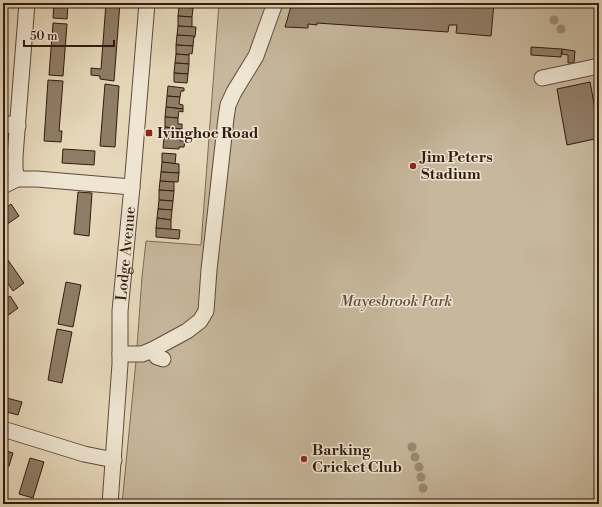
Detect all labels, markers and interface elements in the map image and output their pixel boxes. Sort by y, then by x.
scale bar [24,22,114,48]
text: 50 m [30,29,58,44]
place label: Ivinghoe Road [157,124,259,143]
marker: Ivinghoe Road [144,128,154,138]
place label: Jim Peters Stadium [419,148,493,184]
marker: Jim Peters Stadium [408,161,418,171]
street label: Lodge Avenue [112,206,140,302]
park label: Mayesbrook Park [340,292,452,311]
place label: Barking Cricket Club [312,441,402,477]
marker: Barking Cricket Club [299,454,309,464]

